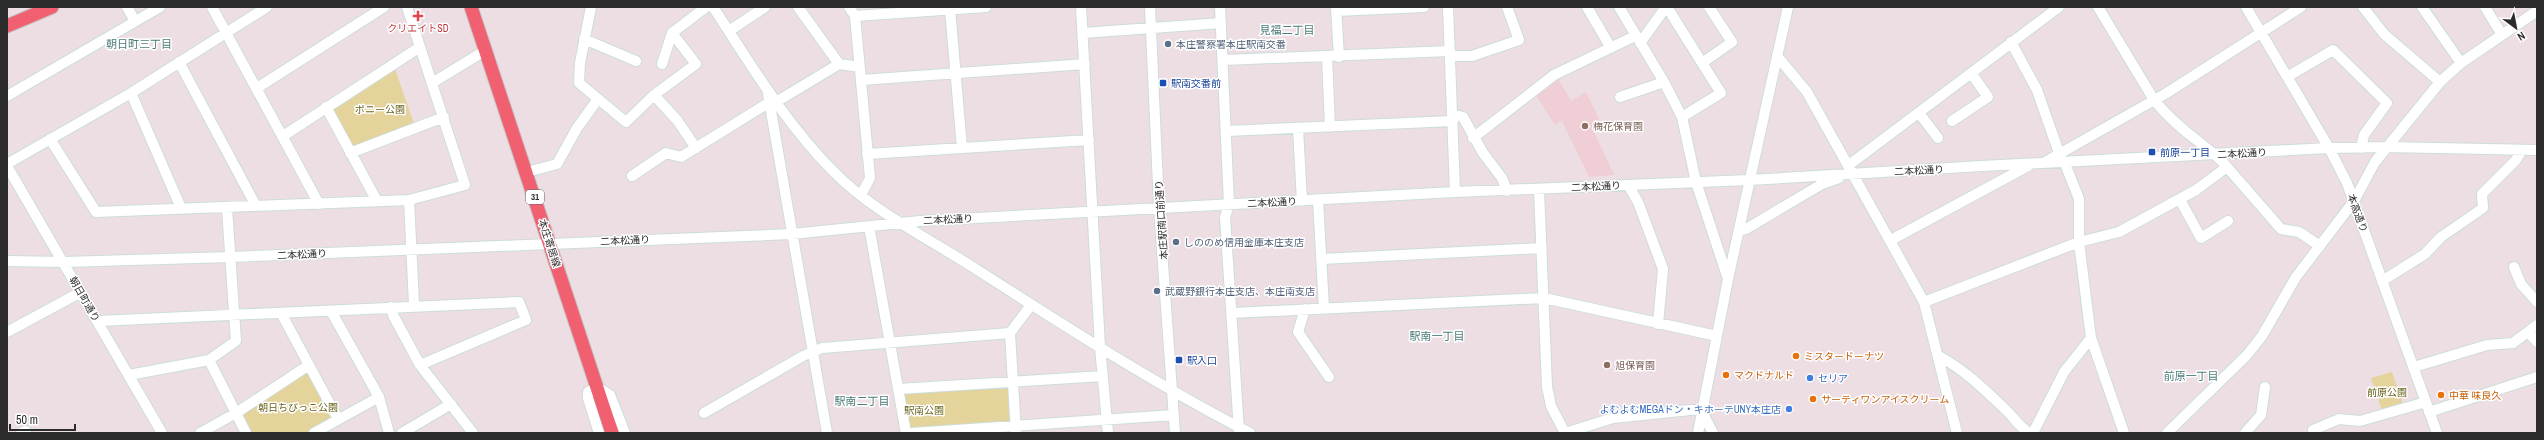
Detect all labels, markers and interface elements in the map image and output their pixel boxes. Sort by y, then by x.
north arrow [2496,8,2536,48]
marker: クリエイトSD [413,11,423,21]
place label: クリエイトSD [387,22,449,35]
district label: 見福二丁目 [1260,23,1315,37]
text: N [2515,29,2528,44]
district label: 朝日町三丁目 [106,37,172,51]
place label: 本庄警察署本庄駅南交番 [1176,38,1286,51]
marker: 本庄警察署本庄駅南交番 [1163,39,1173,49]
place label: 駅南交番前 [1171,77,1221,90]
marker: 駅南交番前 [1158,78,1168,88]
park label: ポニー公園 [355,103,405,116]
place label: 梅花保育園 [1593,120,1643,133]
marker: 梅花保育園 [1580,121,1590,131]
place label: 前原一丁目 [2160,146,2210,159]
street label: 二本松通り [2217,146,2267,161]
marker: 前原一丁目 [2147,147,2157,157]
street label: 二本松通り [1894,163,1944,178]
street label: 二本松通り [1571,179,1621,194]
street label: 本庄駅南口前通り [1152,180,1171,260]
road number: 31 [526,190,544,204]
street label: 本高通り [2345,192,2370,234]
street label: 二本松通り [1247,195,1297,210]
street label: 二本松通り [923,212,973,227]
street label: 本庄寄居線 [536,217,563,269]
street label: 二本松通り [600,233,650,248]
place label: しののめ信用金庫本庄支店 [1184,236,1304,249]
marker: しののめ信用金庫本庄支店 [1171,237,1181,247]
street label: 二本松通り [277,247,327,262]
street label: 朝日町通り [66,274,103,324]
place label: 武蔵野銀行本庄支店、本庄南支店 [1165,285,1315,298]
marker: 武蔵野銀行本庄支店、本庄南支店 [1152,286,1162,296]
district label: 駅南一丁目 [1410,329,1465,343]
place label: ミスタードーナツ [1804,350,1884,363]
marker: ミスタードーナツ [1791,351,1801,361]
place label: 駅入口 [1187,354,1217,367]
marker: 駅入口 [1174,355,1184,365]
place label: 旭保育園 [1615,359,1655,372]
marker: 旭保育園 [1602,360,1612,370]
place label: マクドナルド [1734,369,1794,382]
district label: 前原一丁目 [2164,369,2219,383]
marker: マクドナルド [1721,370,1731,380]
place label: セリア [1818,372,1848,385]
marker: セリア [1805,373,1815,383]
park label: 前原公園 [2367,386,2407,399]
place label: 中華 味良久 [2449,389,2501,402]
marker: 中華 味良久 [2436,390,2446,400]
place label: サーティワンアイスクリーム [1821,393,1949,406]
district label: 駅南二丁目 [835,394,890,408]
marker: サーティワンアイスクリーム [1808,394,1818,404]
park label: 朝日ちびっこ公園 [258,401,338,414]
place label: よむよむMEGAドン・キホーテUNY本庄店 [1600,403,1781,416]
park label: 駅南公園 [904,404,944,417]
marker: よむよむMEGAドン・キホーテUNY本庄店 [1784,404,1794,414]
scale bar [10,406,75,432]
text: 50 m [16,412,38,428]

